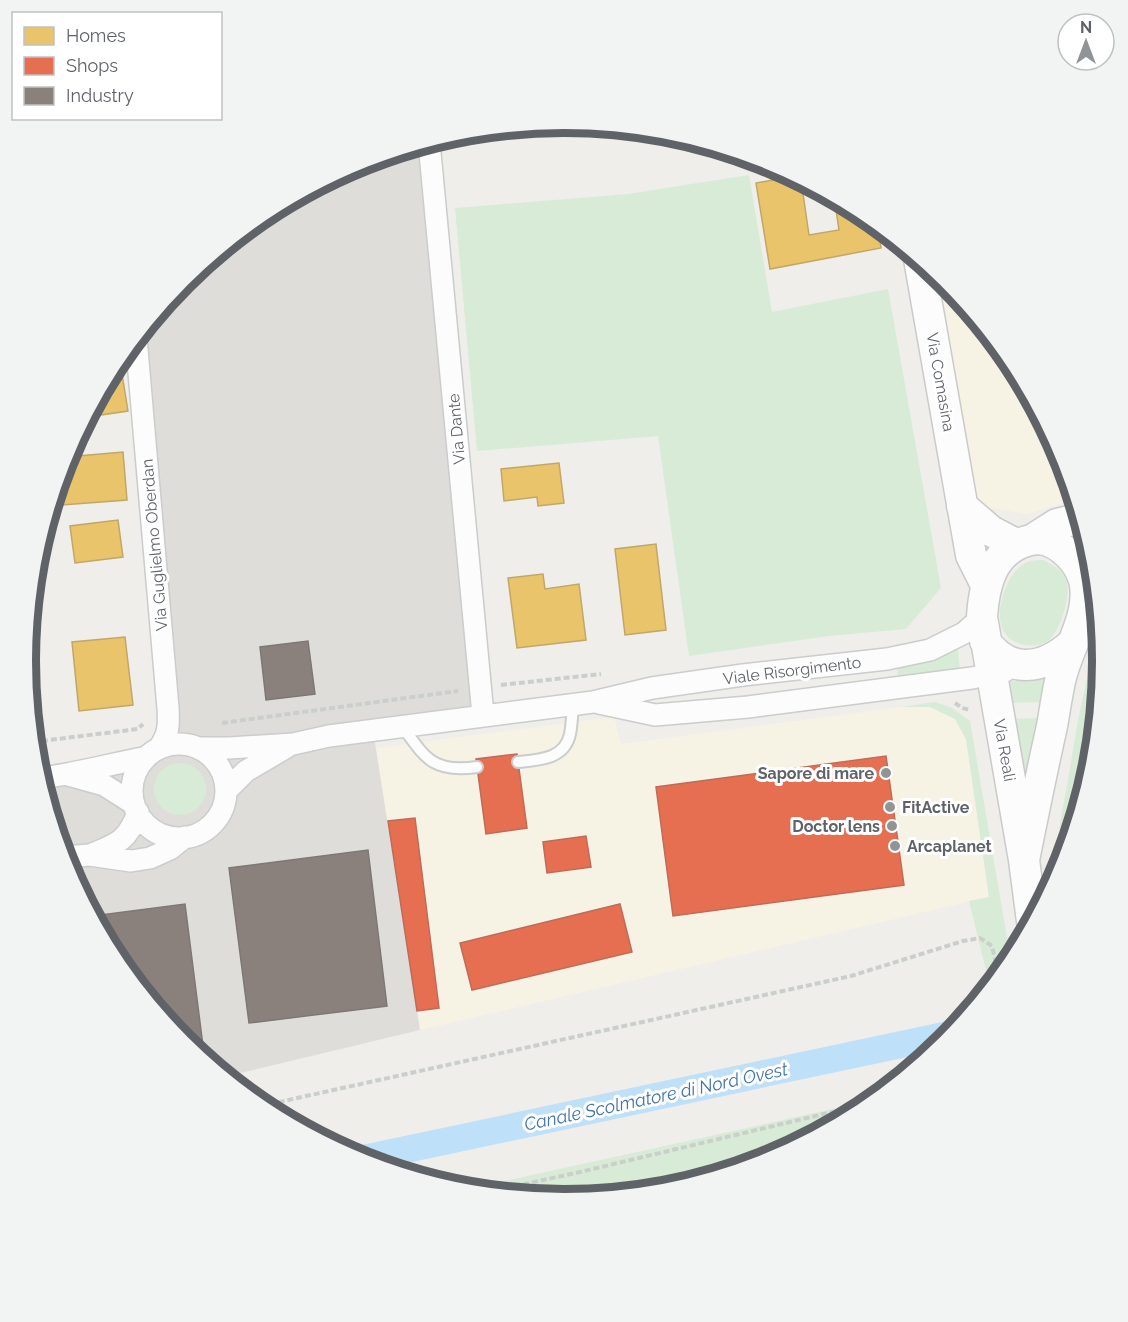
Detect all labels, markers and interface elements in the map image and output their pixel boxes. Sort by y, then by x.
legend [12,12,222,120]
north arrow [1056,12,1116,72]
text: N [1080,18,1092,37]
text: Homes [66,25,126,46]
text: Shops [66,55,118,76]
text: Industry [66,85,134,106]
street label: Via Comasina [922,331,959,433]
street label: Via Dante [444,393,469,465]
street label: Via Guglielmo Oberdan [138,458,171,632]
street label: Viale Risorgimento [722,653,862,688]
street label: Via Reali [990,717,1019,783]
place label: Sapore di mare [758,764,874,783]
marker: Sapore di mare [879,766,893,780]
place label: FitActive [902,798,970,817]
marker: FitActive [883,800,897,814]
place label: Doctor lens [792,817,880,836]
marker: Doctor lens [885,819,899,833]
place label: Arcaplanet [907,837,992,856]
marker: Arcaplanet [888,839,902,853]
water label: Canale Scolmatore di Nord Ovest [522,1058,790,1135]

